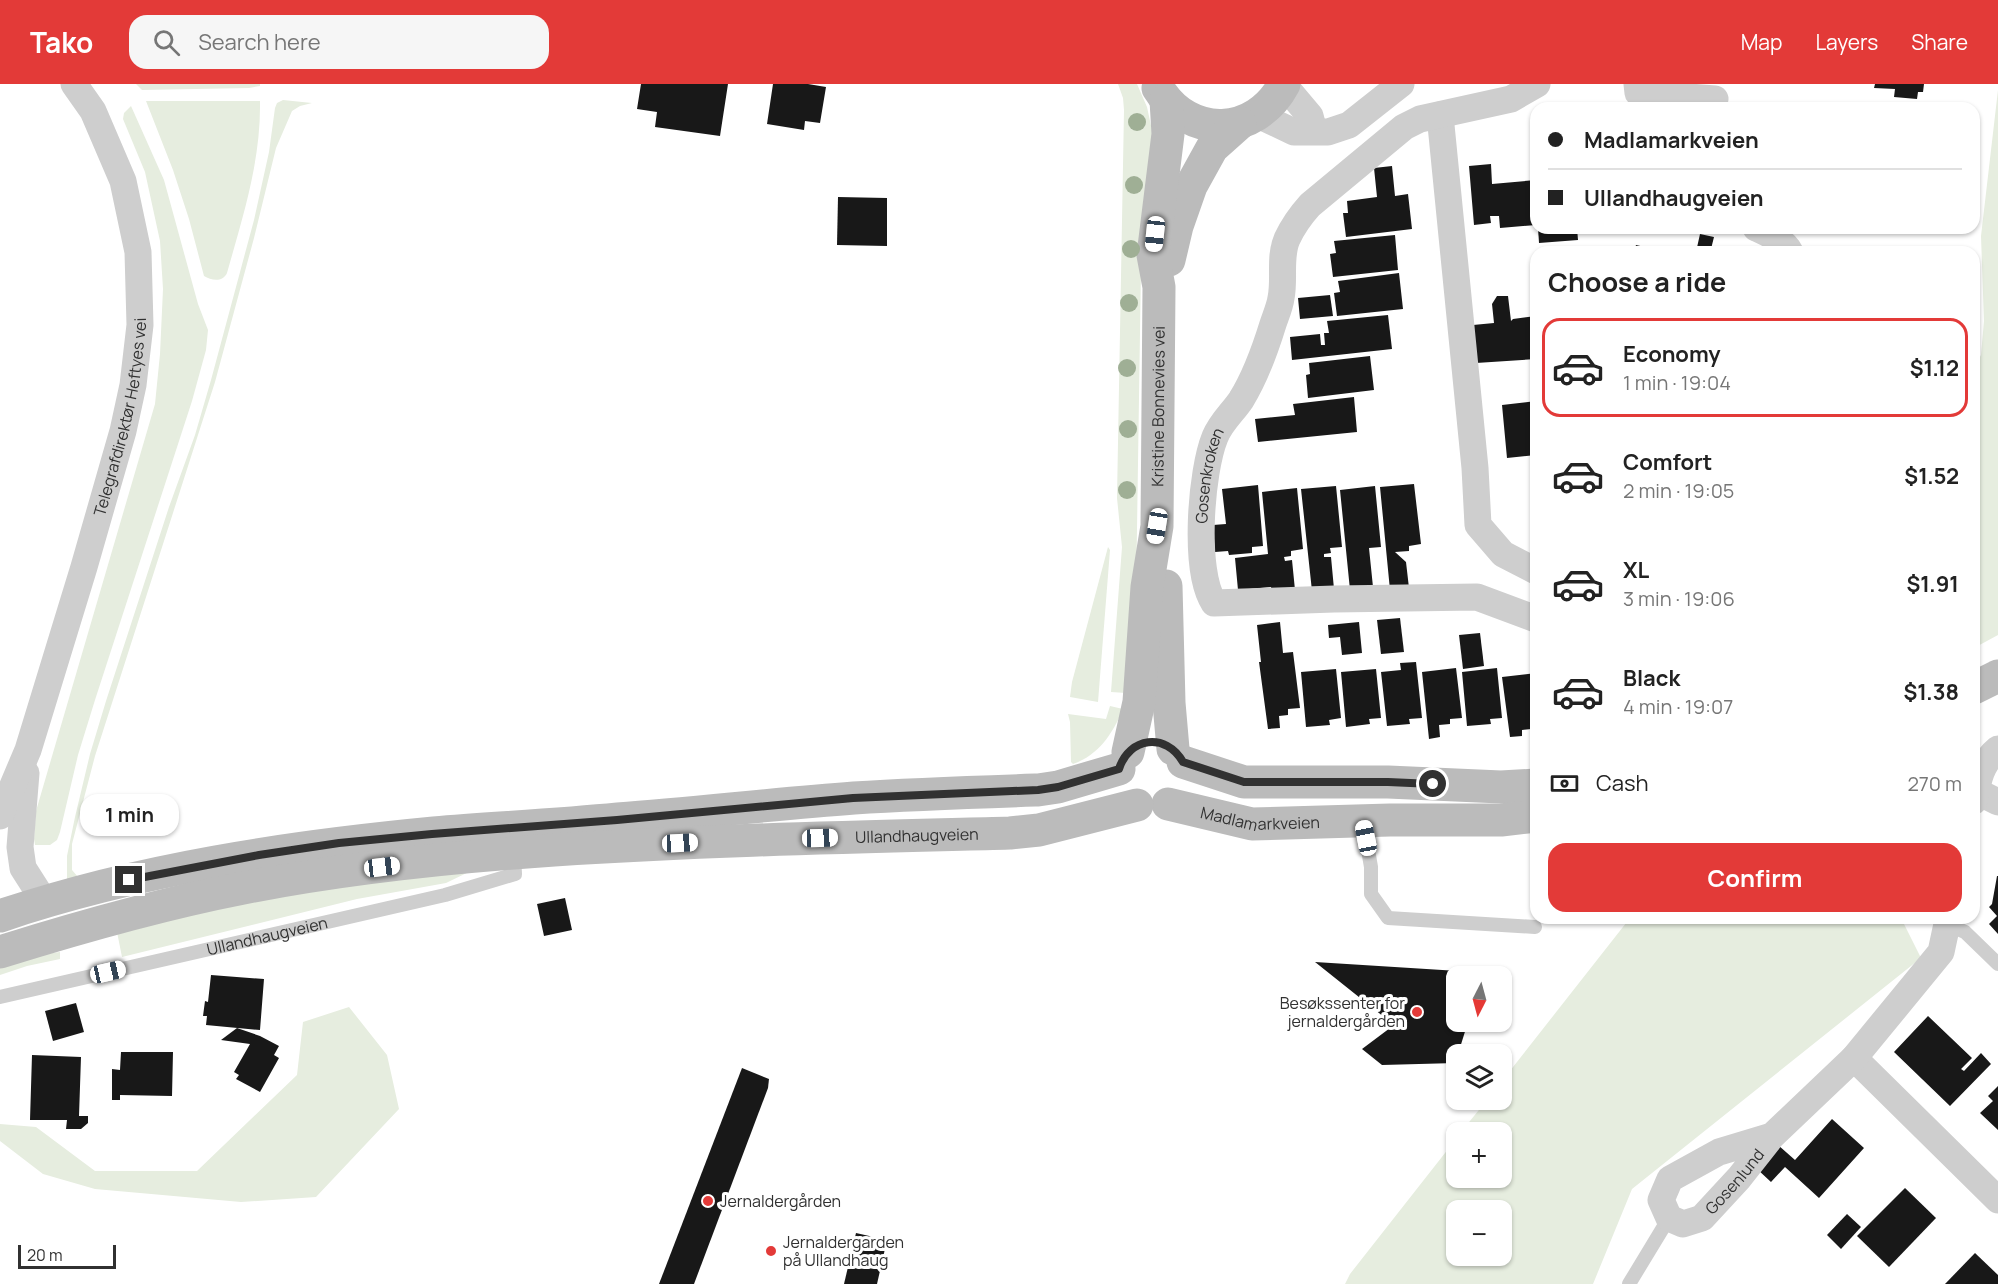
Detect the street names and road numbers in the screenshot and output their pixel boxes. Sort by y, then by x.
street label: Telegrafdirektør Heftyes vei [88,317,151,519]
street label: Kristine Bonnevies vei [1146,326,1170,487]
street label: Gosenkroken [1190,424,1229,524]
street label: Madlamarkveien [1198,801,1320,836]
street label: Ullandhaugveien [855,823,979,848]
street label: Ullandhaugveien [204,911,330,960]
street label: Gosenlund [1700,1144,1769,1219]

